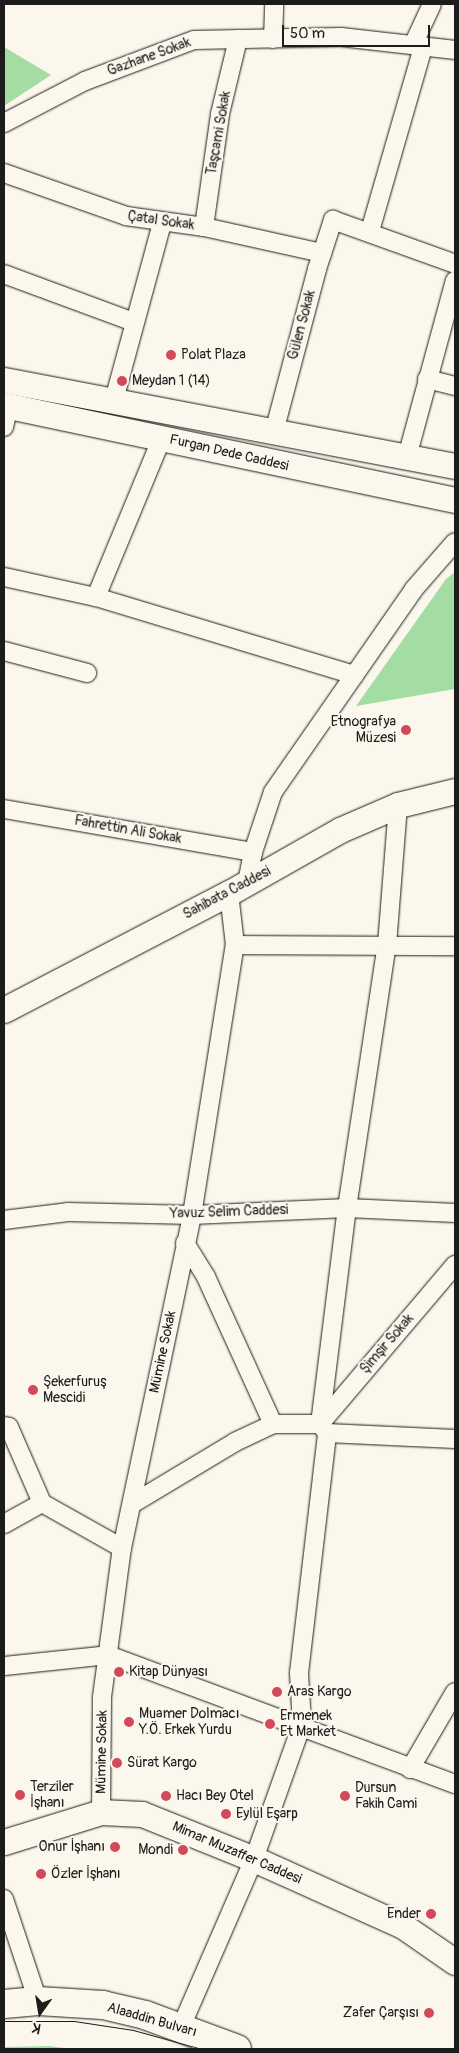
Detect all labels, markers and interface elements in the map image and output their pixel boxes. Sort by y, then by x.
scale bar [284,15,432,47]
text: 50 m [290,24,325,43]
street label: Gazhane Sokak [105,34,193,80]
street label: Taşcami Sokak [203,90,235,176]
street label: Çatal Sokak [127,208,195,234]
street label: Gülen Sokak [285,288,319,362]
place label: Polat Plaza [181,347,246,363]
marker: Polat Plaza [165,349,177,361]
place label: Meydan 1 (14) [132,373,210,389]
marker: Meydan 1 (14) [116,375,128,387]
street label: Furgan Dede Caddesi [168,431,290,475]
place label: Etnografya Müzesi [331,714,396,746]
marker: Etnografya Müzesi [400,724,412,736]
street label: Fahrettin Ali Sokak [73,812,183,848]
street label: Sahibata Caddesi [180,863,274,923]
street label: Yavuz Selim Caddesi [170,1202,288,1222]
street label: Mümine Sokak [146,1309,180,1395]
street label: Şimşir Sokak [357,1311,417,1377]
place label: Şekerfuruş Mescidi [43,1374,106,1406]
marker: Şekerfuruş Mescidi [27,1384,39,1396]
place label: Kitap Dünyası [129,1664,208,1680]
marker: Kitap Dünyası [113,1666,125,1678]
place label: Aras Kargo [287,1684,351,1700]
marker: Aras Kargo [271,1686,283,1698]
place label: Muamer Dolmacı Y.Ö. Erkek Yurdu [139,1706,239,1738]
place label: Ermenek Et Market [280,1708,336,1740]
street label: Mümine Sokak [93,1710,111,1794]
marker: Muamer Dolmacı Y.Ö. Erkek Yurdu [123,1716,135,1728]
marker: Ermenek Et Market [264,1718,276,1730]
place label: Sürat Kargo [127,1755,197,1771]
marker: Sürat Kargo [111,1757,123,1769]
place label: Terziler İşhanı [30,1779,74,1811]
place label: Dursun Fakih Cami [355,1780,417,1812]
place label: Hacı Bey Otel [176,1788,254,1804]
marker: Terziler İşhanı [14,1789,26,1801]
marker: Hacı Bey Otel [160,1790,172,1802]
marker: Dursun Fakih Cami [339,1790,351,1802]
place label: Eylül Eşarp [236,1806,298,1822]
marker: Eylül Eşarp [220,1808,232,1820]
street label: Mimar Muzaffer Caddesi [170,1818,304,1888]
place label: Onur İşhanı [39,1839,105,1855]
marker: Onur İşhanı [109,1841,121,1853]
place label: Mondi [138,1842,173,1858]
marker: Mondi [177,1844,189,1856]
place label: Özler İşhanı [51,1866,121,1882]
marker: Özler İşhanı [35,1868,47,1880]
place label: Ender [387,1906,421,1922]
marker: Ender [425,1908,437,1920]
north arrow [15,1988,65,2038]
street label: Alaaddin Bulvarı [105,1999,199,2041]
place label: Zafer Çarşısı [343,2005,419,2021]
marker: Zafer Çarşısı [423,2007,435,2019]
text: K [30,2019,43,2037]

